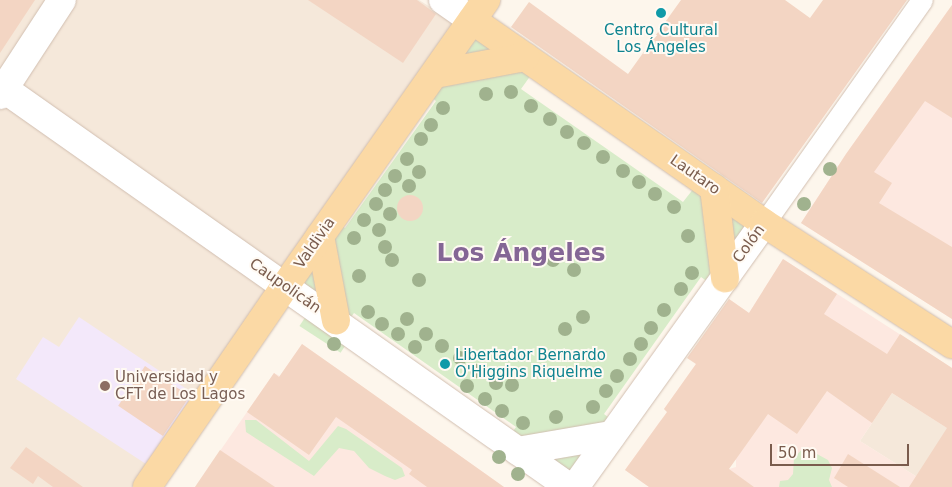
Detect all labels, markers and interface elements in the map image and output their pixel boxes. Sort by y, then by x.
marker: Centro Cultural Los Ángeles [655,7,667,19]
place label: Centro Cultural Los Ángeles [604,21,718,56]
street label: Lautaro [666,151,724,199]
street label: Valdivia [291,214,339,272]
street label: Colón [729,222,769,266]
district label: Los Ángeles [436,238,606,268]
street label: Caupolicán [246,255,324,317]
place label: Libertador Bernardo O'Higgins Riquelme [455,346,606,381]
marker: Libertador Bernardo O'Higgins Riquelme [439,358,451,370]
place label: Universidad y CFT de Los Lagos [115,368,245,403]
marker: Universidad y CFT de Los Lagos [99,380,111,392]
scale bar [772,434,911,466]
text: 50 m [778,444,816,462]

